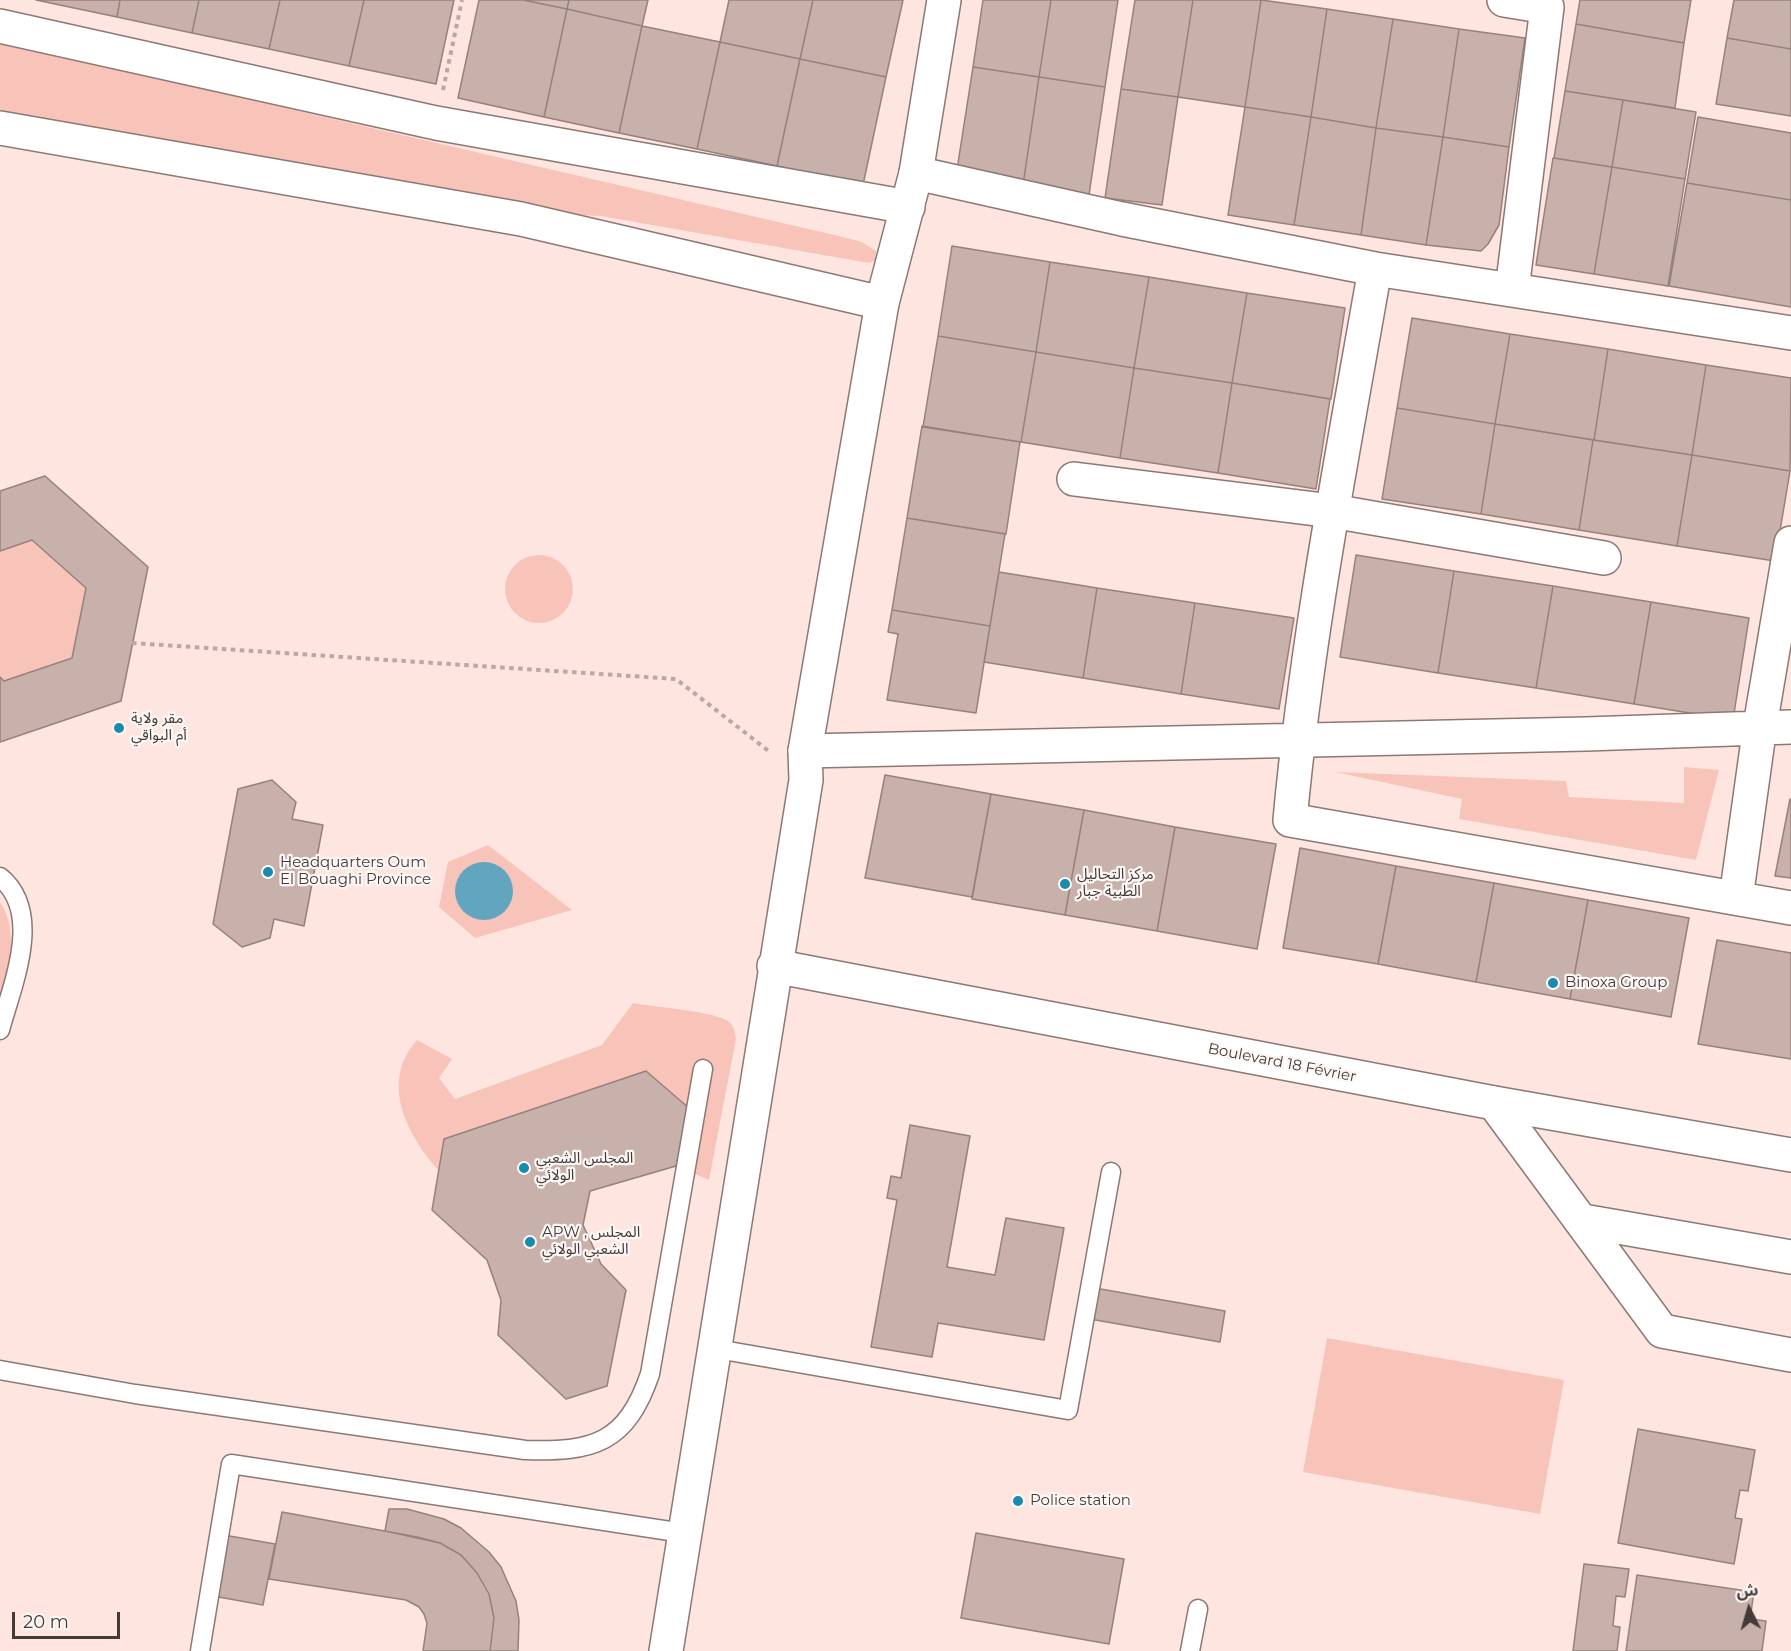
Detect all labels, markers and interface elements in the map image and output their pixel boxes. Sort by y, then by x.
place label: مقر ولاية أم البواقي [131,710,187,745]
marker: مقر ولاية أم البواقي [112,721,126,735]
place label: Headquarters Oum El Bouaghi Province [280,854,431,889]
marker: Headquarters Oum El Bouaghi Province [261,865,275,879]
place label: مركز التحاليل الطبية جبار [1077,866,1154,901]
marker: مركز التحاليل الطبية جبار [1058,877,1072,891]
place label: Binoxa Group [1565,974,1667,992]
marker: Binoxa Group [1546,976,1560,990]
street label: Boulevard 18 Février [1206,1040,1358,1086]
place label: المجلس الشعبي الولائي [536,1150,633,1185]
marker: المجلس الشعبي الولائي [517,1161,531,1175]
place label: APW , المجلس الشعبي الولائي [542,1224,640,1259]
marker: APW , المجلس الشعبي الولائي [523,1235,537,1249]
place label: Police station [1030,1492,1131,1510]
marker: Police station [1011,1494,1025,1508]
north arrow [1719,1579,1779,1639]
text: ش [1736,1580,1759,1601]
scale bar [15,1600,123,1638]
text: 20 m [23,1611,69,1633]

